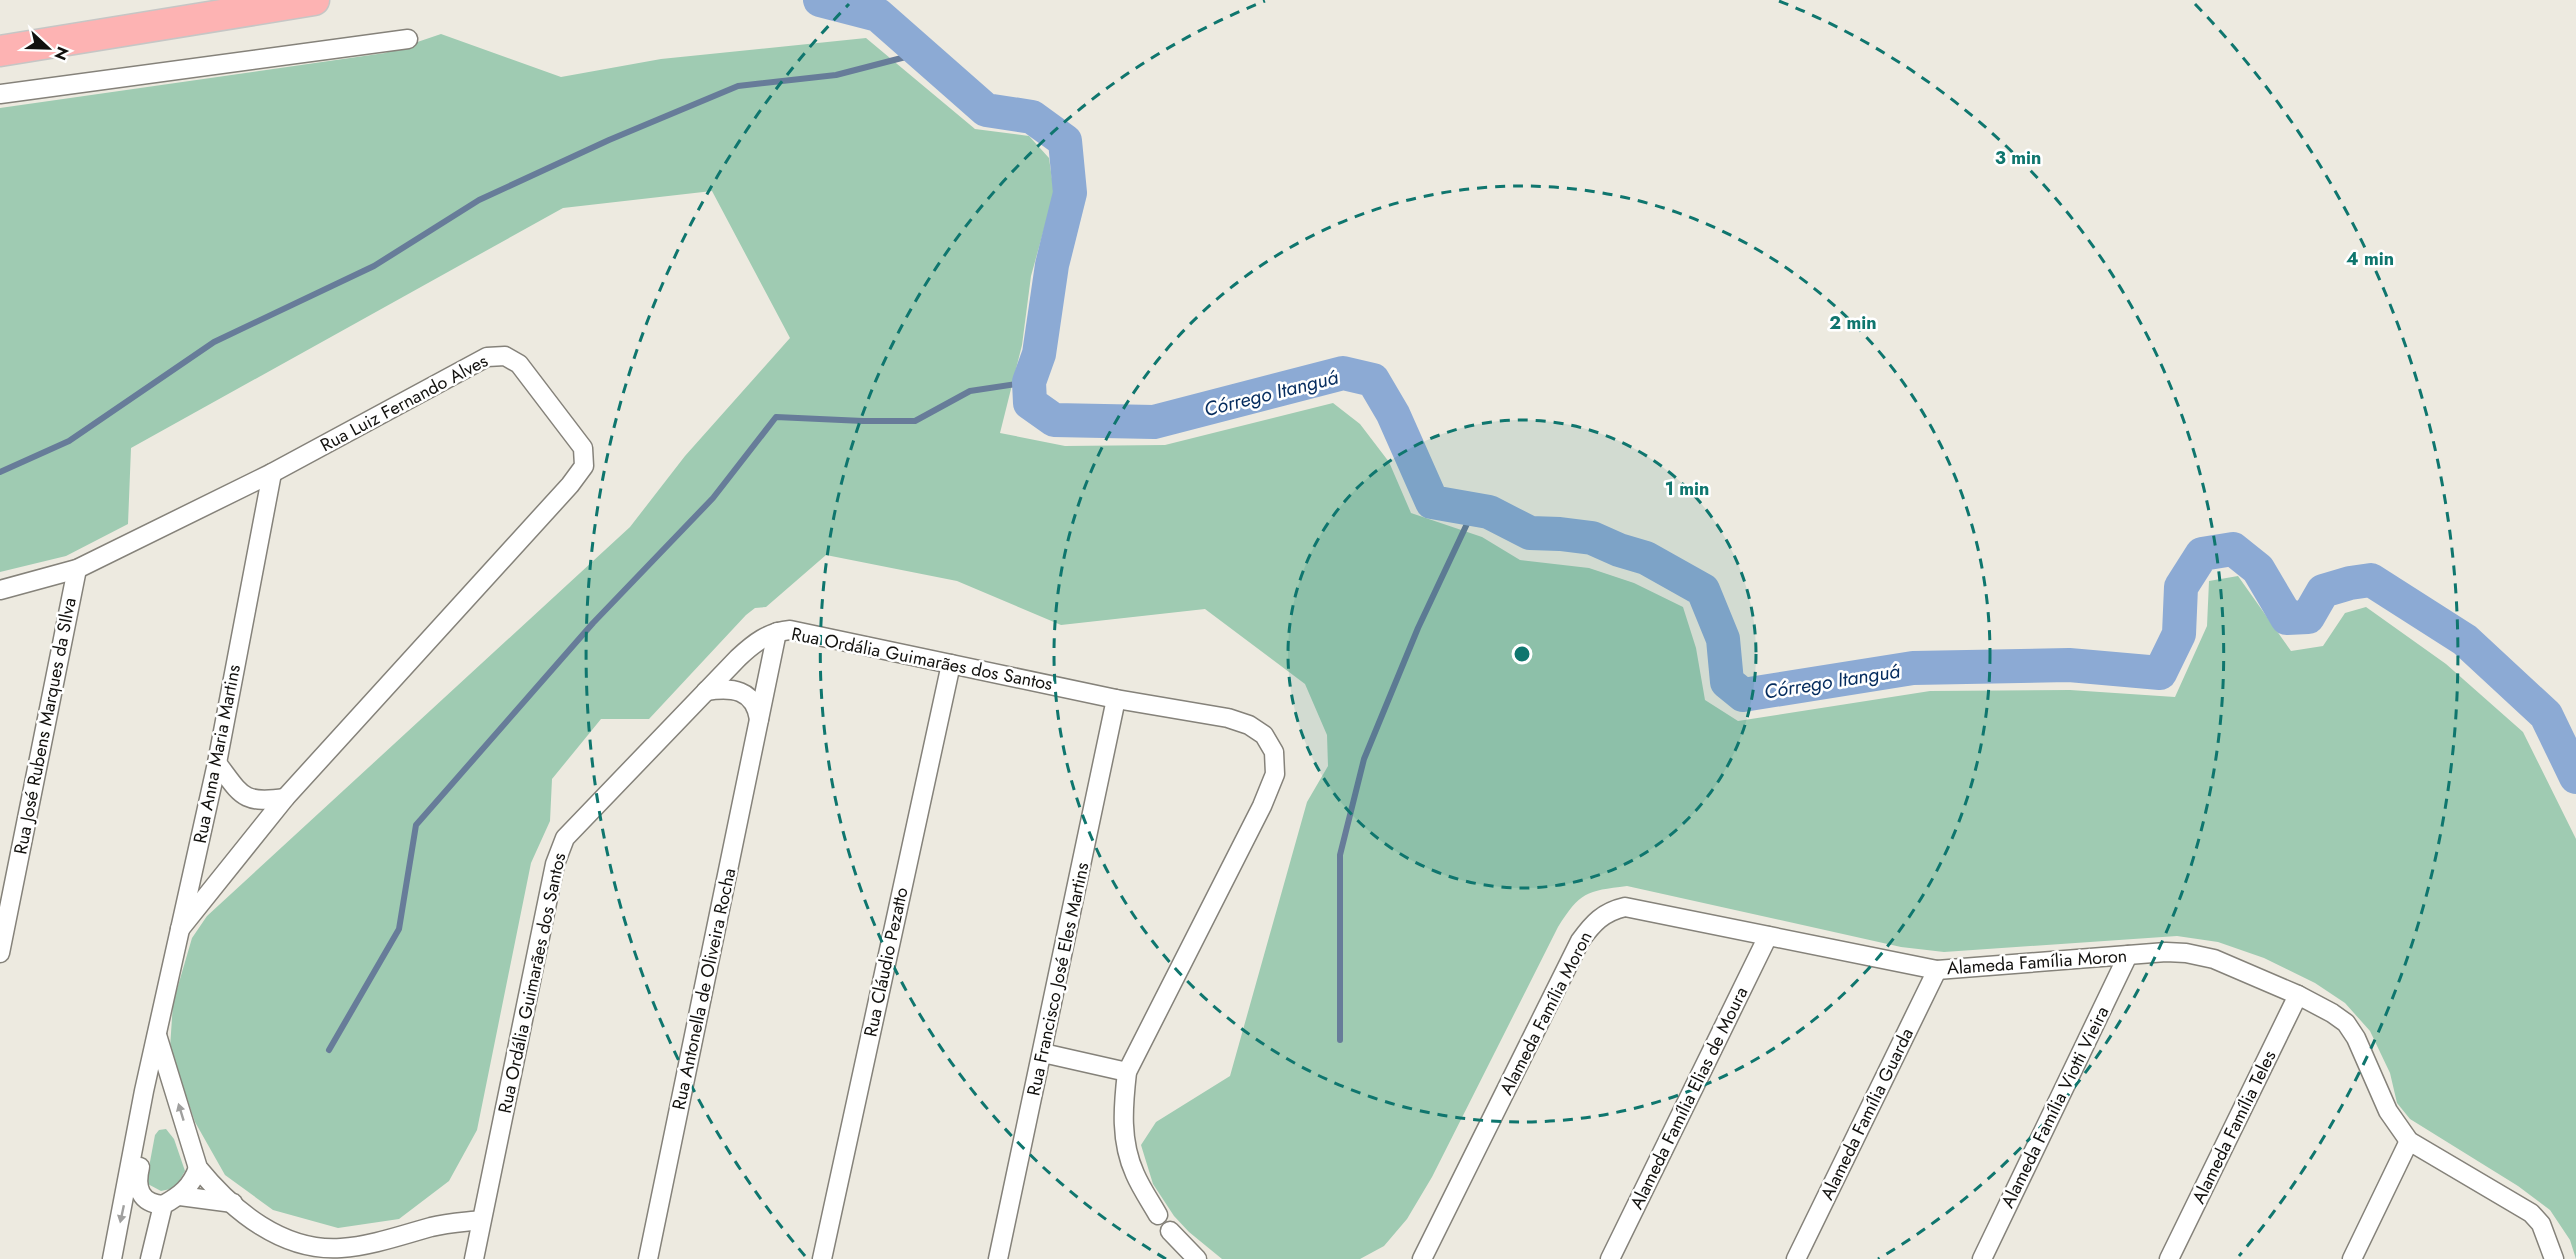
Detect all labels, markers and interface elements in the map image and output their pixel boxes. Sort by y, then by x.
north arrow [18,18,78,78]
text: N [48,43,74,64]
text: 3 min [1995,145,2041,171]
text: 4 min [2346,246,2394,272]
text: 2 min [1829,310,1877,336]
street label: Rua Luiz Fernando Alves [316,348,492,458]
water label: Córrego Itanguá [1201,363,1341,424]
text: 1 min [1665,476,1709,502]
street label: Rua José Rubens Marques da SIlva [7,595,83,857]
street label: Rua Ordália Guimarães dos Santos [789,621,1055,697]
centre of rings [1512,644,1532,664]
water label: Córrego Itanguá [1762,656,1902,707]
street label: Rua Anna Maria Martins [187,662,247,846]
street label: Rua Ordália Guimarães dos Santos [492,850,572,1116]
street label: Rua Francisco José Eles Martins [1021,860,1095,1098]
street label: Rua Antonella de Oliveira Rocha [666,866,742,1112]
street label: Rua Cláudio Pezatto [857,885,915,1039]
street label: Alameda Família Moron [1493,927,1599,1099]
street label: Alameda Família Moron [1946,943,2128,981]
street label: Alameda Família Elias de Moura [1624,982,1754,1214]
street label: Alameda Família Viotti Vieira [1995,1002,2115,1212]
street label: Alameda Família Guarda [1814,1024,1920,1204]
street label: Alameda Família Teles [2186,1046,2282,1208]
one-way arrow [176,1103,185,1121]
one-way arrow [116,1205,126,1224]

